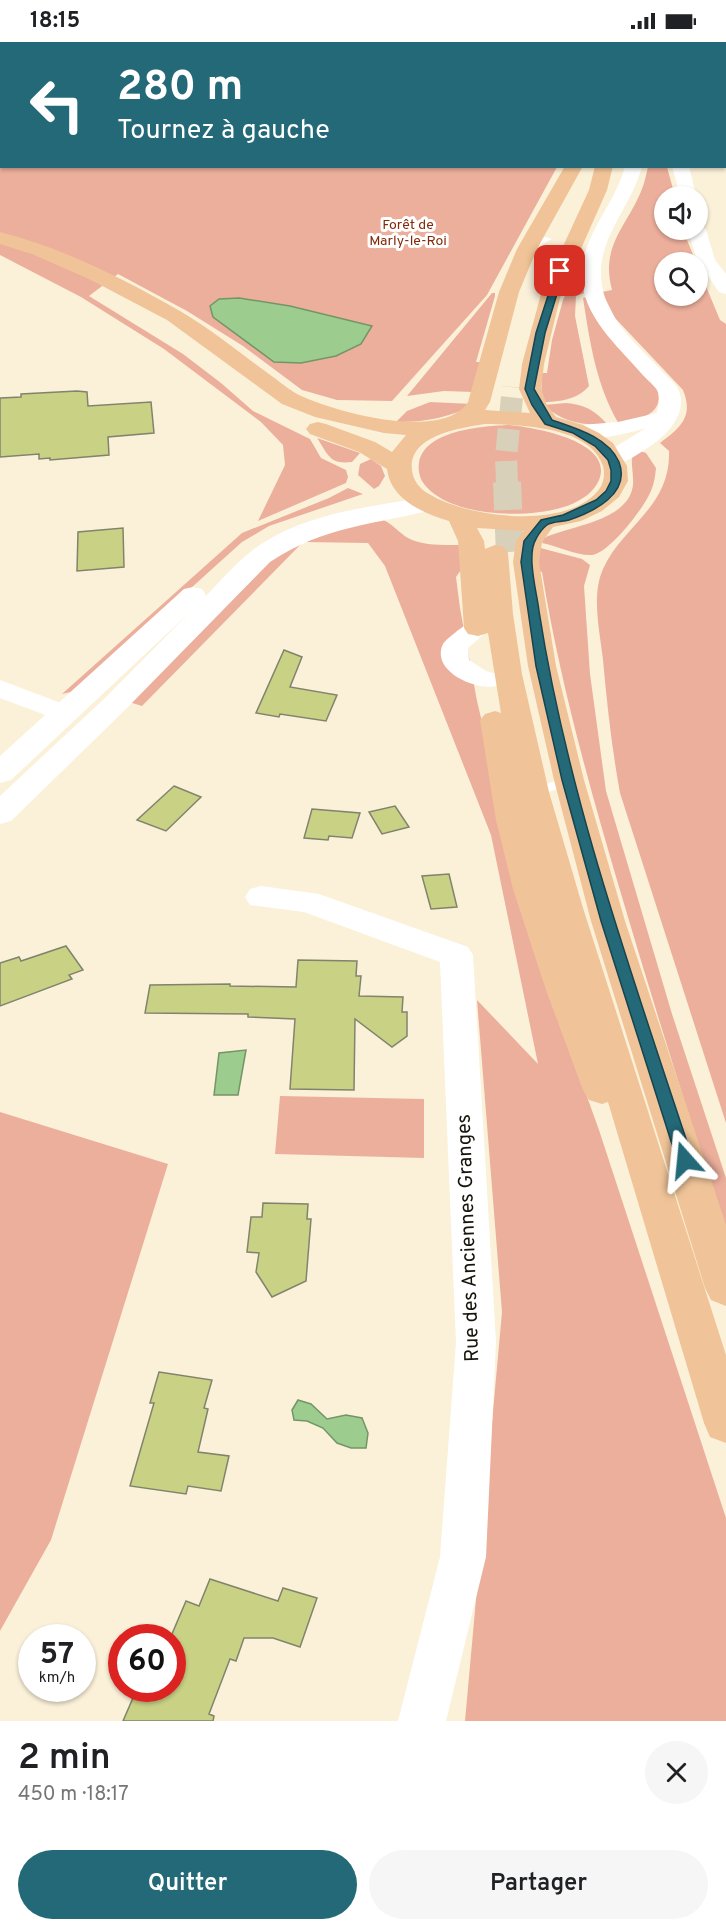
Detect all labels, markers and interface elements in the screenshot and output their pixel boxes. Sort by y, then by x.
text: 18:15 [30,8,80,35]
text: 280 m [117,62,243,115]
icon: left [18,66,96,144]
text: Tournez à gauche [117,114,330,148]
map controls [654,186,708,306]
button: sound [654,186,708,240]
park label: Forêt de Marly-le-Roi [369,217,447,250]
pin [534,245,585,296]
button: search [654,252,708,306]
icon: arrive [543,254,576,287]
street label: Rue des Anciennes Granges [452,1114,486,1362]
position arrow [653,1128,717,1192]
speed limit sign: 60 [108,1624,186,1702]
text: 57 [40,1637,74,1674]
text: km/h [39,1669,75,1688]
text: 2 min [18,1736,111,1782]
button: close [645,1741,708,1804]
text: 450 m · 18:17 [18,1782,129,1808]
button: Quitter [18,1850,357,1919]
button: Partager [369,1850,708,1919]

